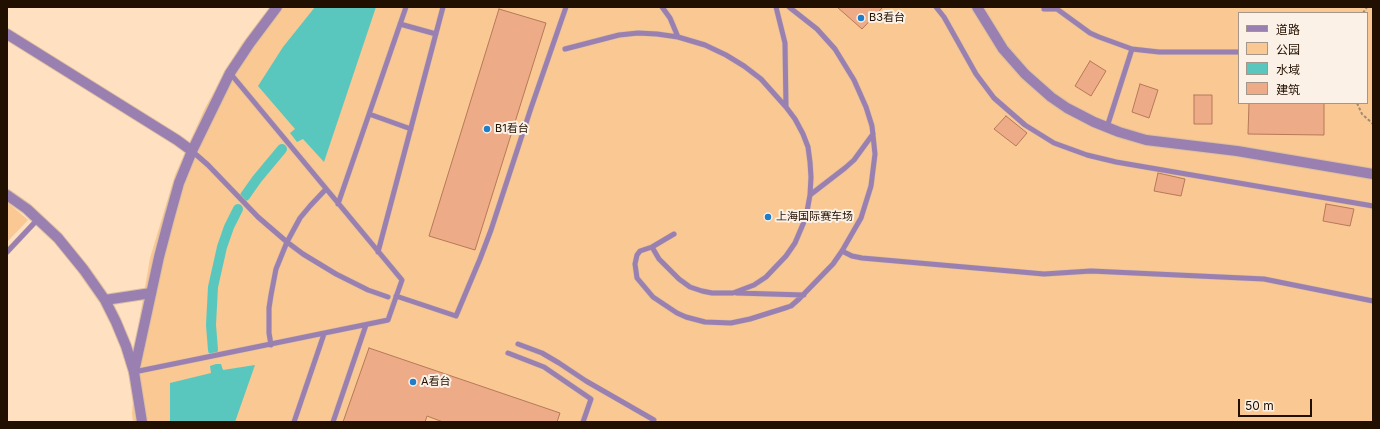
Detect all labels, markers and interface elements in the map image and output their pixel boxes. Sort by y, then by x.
place label: B3看台 [869,11,905,25]
legend [1238,12,1368,104]
marker: B3看台 [856,13,866,23]
text: 道路 [1276,22,1300,37]
text: 公园 [1276,42,1300,57]
text: 水域 [1276,62,1300,77]
text: 建筑 [1276,82,1300,97]
place label: B1看台 [495,122,529,136]
marker: B1看台 [482,124,492,134]
place label: 上海国际赛车场 [776,210,853,224]
marker: 上海国际赛车场 [763,212,773,222]
place label: A看台 [421,375,451,389]
marker: A看台 [408,377,418,387]
scale bar [1240,391,1314,417]
text: 50 m [1245,398,1274,413]

